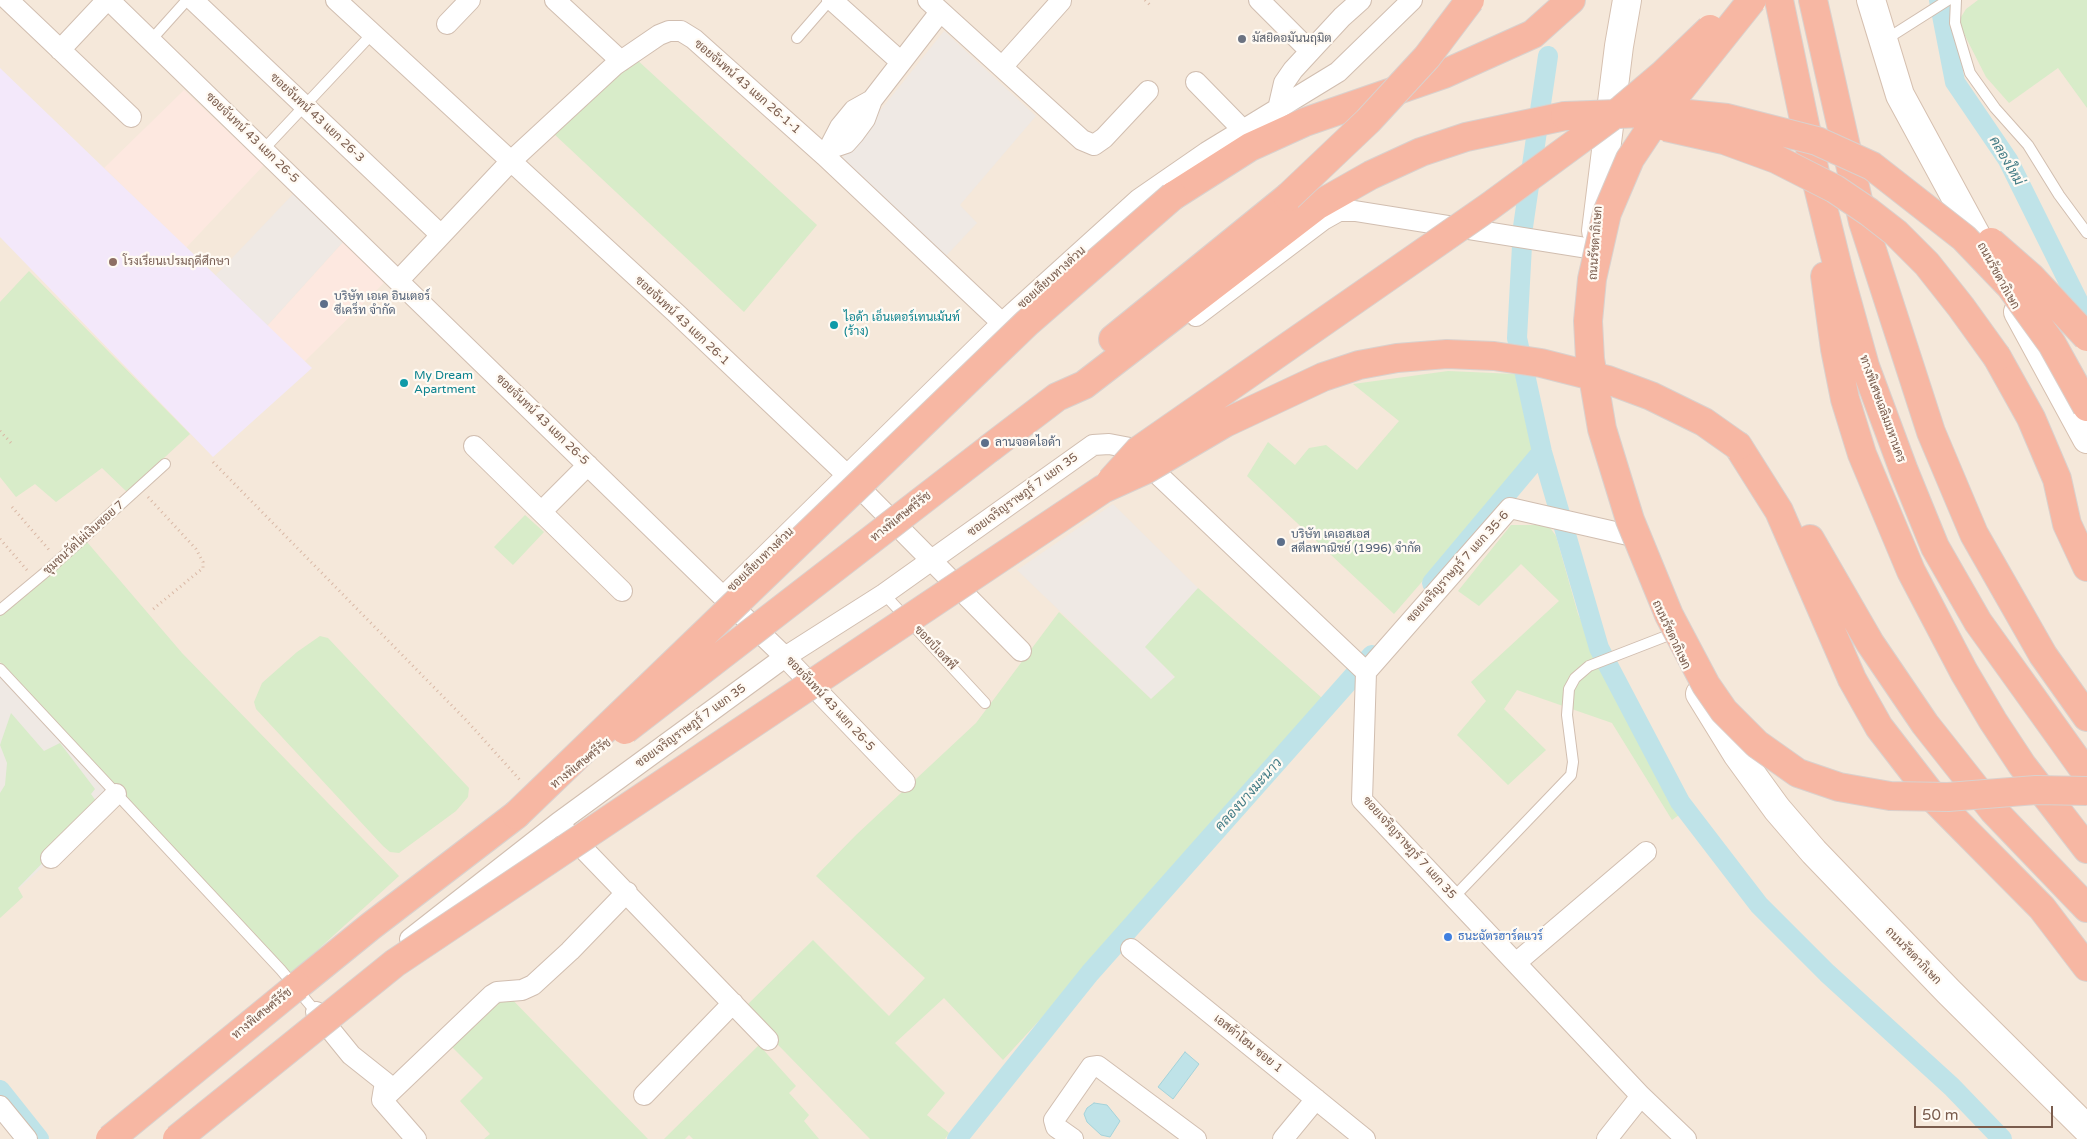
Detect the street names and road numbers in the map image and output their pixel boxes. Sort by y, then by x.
street label: ซอยจันทน์ 43 แยก 26-1-1 [691,37,803,137]
street label: ซอยจันทน์ 43 แยก 26-3 [267,71,367,165]
street label: ซอยจันทน์ 43 แยก 26-5 [202,90,302,186]
street label: ถนนรัชดาภิเษก [1586,205,1606,281]
street label: ถนนรัชดาภิเษก [1974,240,2022,312]
street label: ซอยเลียบทางด่วน [1015,244,1089,312]
street label: ซอยจันทน์ 43 แยก 26-1 [632,274,732,368]
street label: ทางพิเศษเฉลิมมหานคร [1856,353,1908,465]
street label: ซอยจันทน์ 43 แยก 26-5 [492,372,592,468]
street label: ซอยเจริญราษฎร์ 7 แยก 35 [965,450,1081,540]
street label: ทางพิเศษศรีรัช [868,489,934,545]
street label: ชุมชนวัดไผ่เงินซอย 7 [41,498,127,578]
street label: ซอยเจริญราษฎร์ 7 แยก 35-6 [1404,508,1512,626]
street label: ซอยเลียบทางด่วน [725,525,797,595]
street label: ถนนรัชดาภิเษก [1649,598,1693,672]
street label: ซอยบีเอสพี [911,623,959,673]
street label: ซอยจันทน์ 43 แยก 26-5 [783,654,877,754]
street label: ซอยเจริญราษฎร์ 7 แยก 35 [633,681,749,771]
street label: ทางพิเศษศรีรัช [548,736,614,792]
street label: ซอยเจริญราษฎร์ 7 แยก 35 [1359,794,1459,902]
street label: ถนนรัชดาภิเษก [1882,924,1944,988]
street label: ทางพิเศษศรีรัช [229,985,295,1043]
street label: เอสต้าโฮม ซอย 1 [1211,1012,1285,1076]

